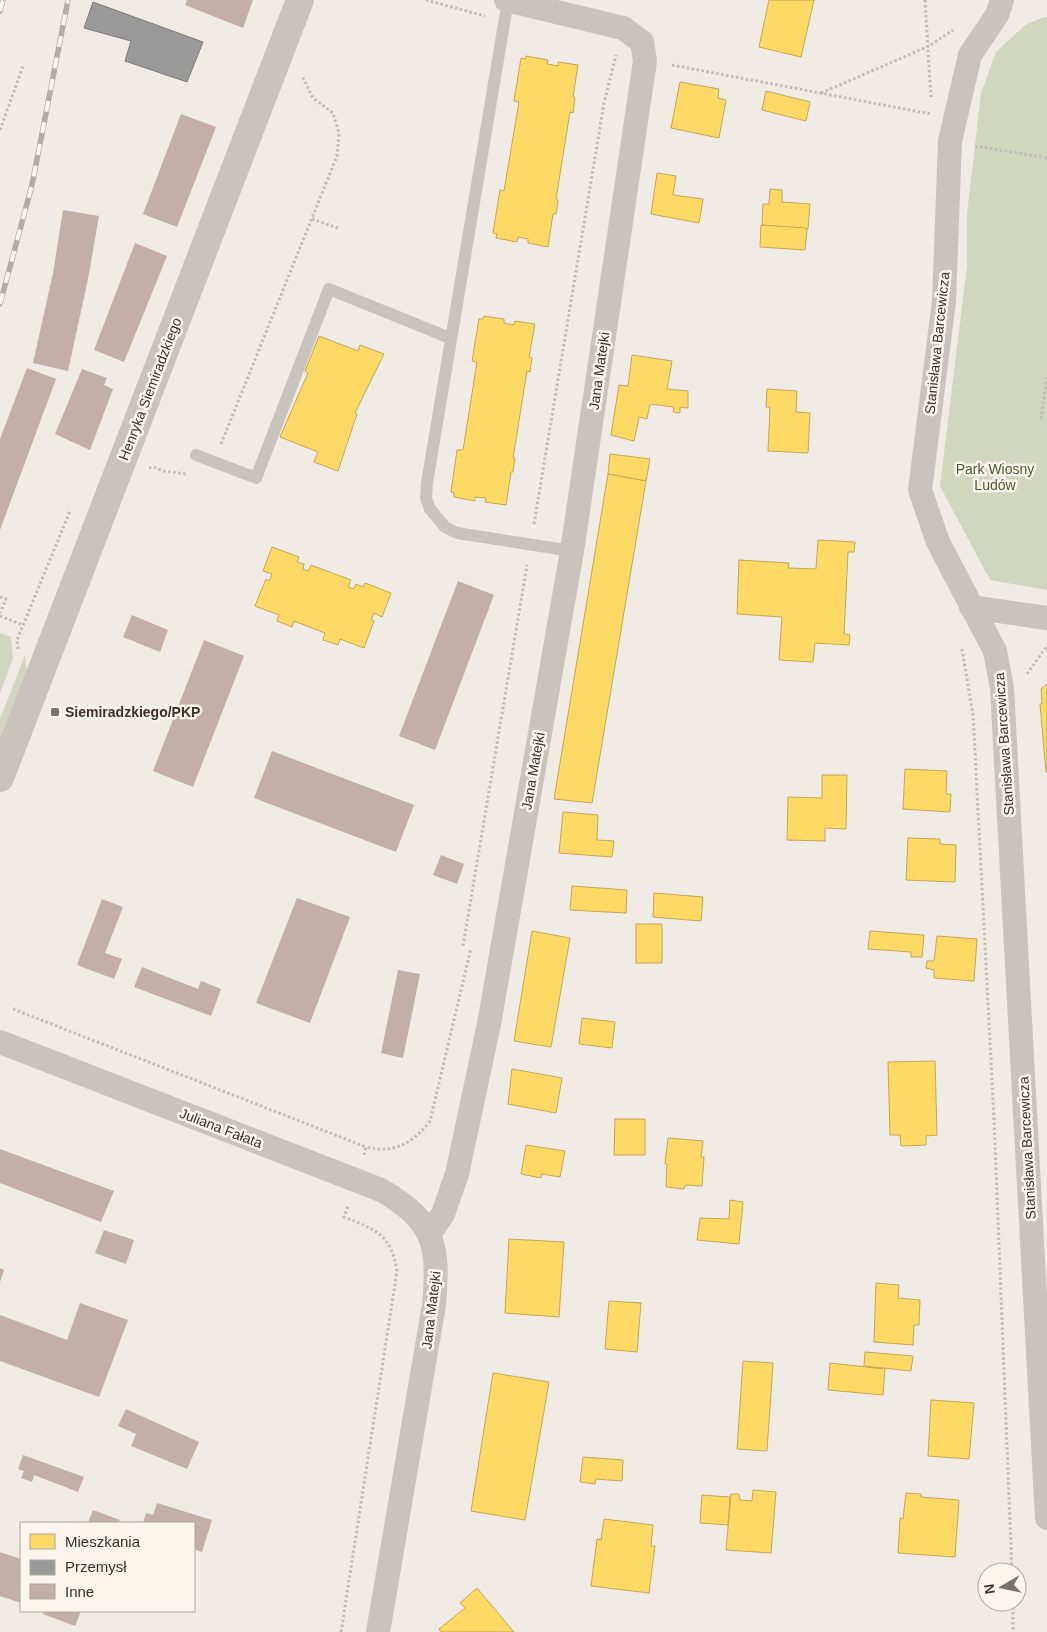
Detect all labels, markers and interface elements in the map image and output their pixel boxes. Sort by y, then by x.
street label: Stanisława Barcewicza [922,271,952,415]
street label: Henryka Siemiradzkiego [115,315,185,463]
street label: Jana Matejki [586,331,612,411]
park label: Park Wiosny Ludów [956,461,1034,493]
street label: Stanisława Barcewicza [991,672,1017,816]
place label: Siemiradzkiego/PKP [65,704,200,720]
marker: Siemiradzkiego/PKP [49,706,61,718]
street label: Jana Matejki [518,731,548,811]
street label: Stanisława Barcewicza [1015,1076,1039,1220]
street label: Juliana Fałata [177,1105,265,1151]
street label: Jana Matejki [418,1270,444,1350]
legend [20,1522,195,1612]
text: Mieszkania [65,1533,141,1550]
text: Przemysł [65,1558,127,1575]
north arrow [977,1562,1027,1612]
text: Inne [65,1583,94,1600]
text: N [980,1583,998,1595]

